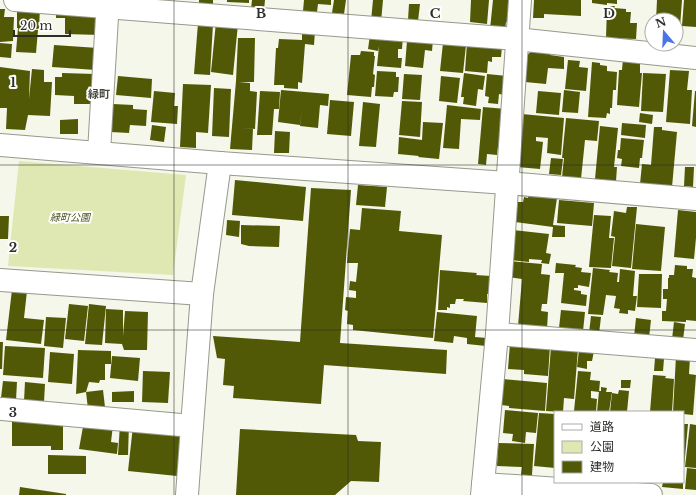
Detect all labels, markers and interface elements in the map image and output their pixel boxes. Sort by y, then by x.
text: B [256,5,266,22]
text: C [430,5,441,22]
text: D [603,5,615,22]
scale bar [14,12,70,38]
north arrow [644,12,684,52]
text: N [654,14,669,31]
text: 20 m [20,18,52,33]
text: 1 [10,74,16,91]
district label: 緑町 [88,87,110,101]
park label: 緑町公園 [50,211,92,224]
text: 2 [9,239,17,256]
text: 3 [9,404,17,421]
legend [554,411,684,483]
text: 道路 [590,419,614,434]
text: 公園 [590,439,614,454]
text: 建物 [590,459,614,474]

